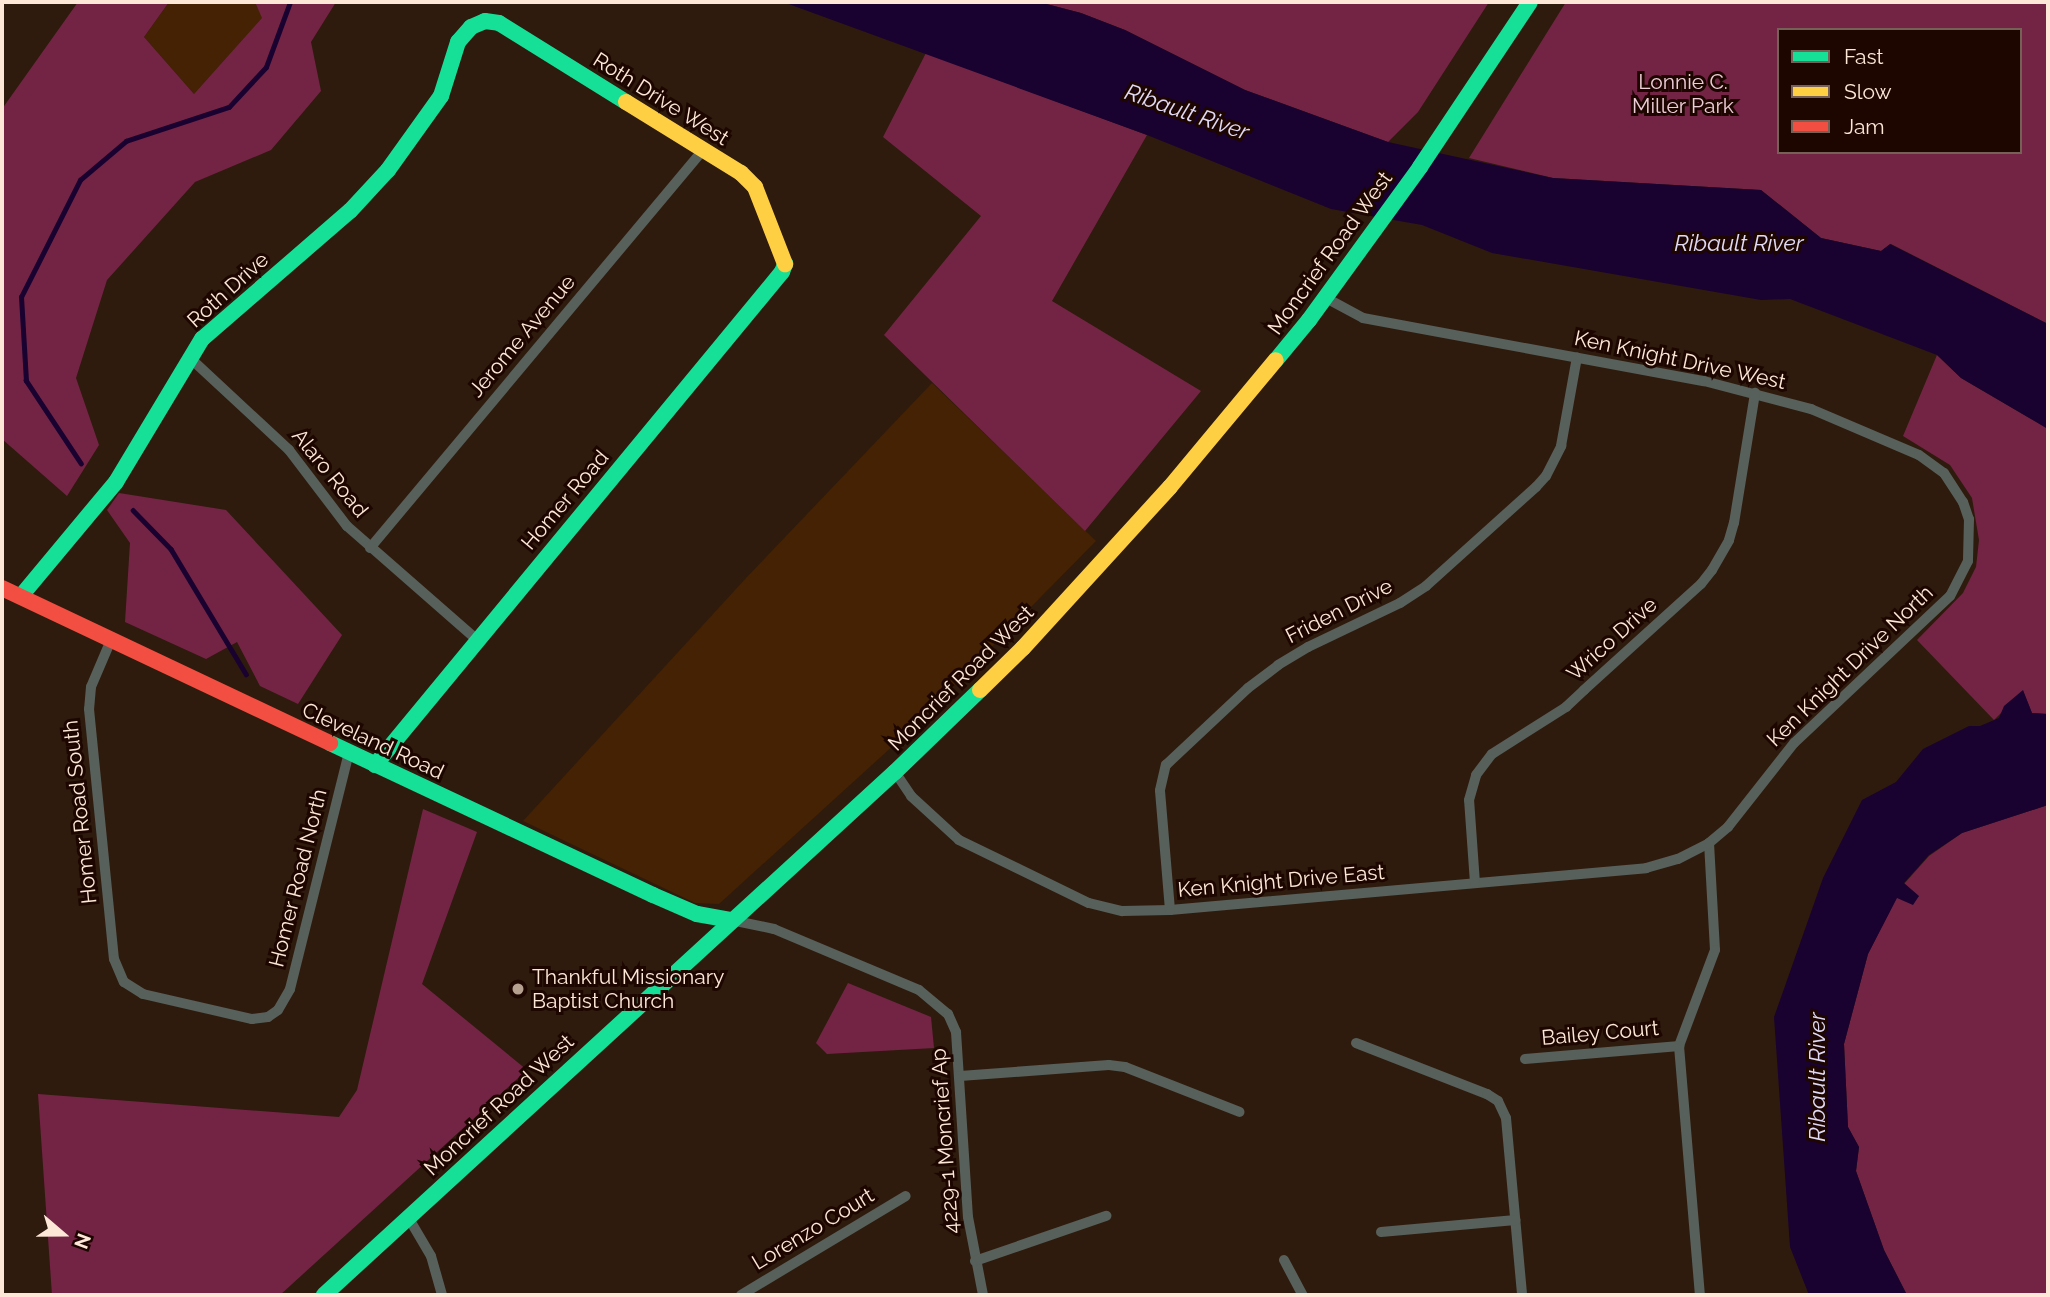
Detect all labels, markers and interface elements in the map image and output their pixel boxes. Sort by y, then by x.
legend [1777,28,2022,154]
text: Fast [1844,44,1884,69]
street label: Roth Drive West [588,47,734,151]
park label: Lonnie C. Miller Park [1632,69,1734,119]
water label: Ribault River [1121,78,1253,146]
text: Slow [1844,79,1892,104]
text: Jam [1844,114,1885,139]
street label: Moncrief Road West [1262,166,1398,340]
water label: Ribault River [1674,229,1804,257]
street label: Roth Drive [182,247,274,333]
street label: Jerome Avenue [463,270,581,402]
street label: Ken Knight Drive West [1572,325,1788,395]
street label: Alaro Road [287,424,373,522]
street label: Homer Road [516,445,614,555]
street label: Friden Drive [1281,573,1397,649]
street label: Ken Knight Drive North [1762,580,1938,752]
street label: Wrico Drive [1562,592,1662,686]
street label: Moncrief Road West [883,600,1039,756]
street label: Cleveland Road [298,697,448,785]
street label: Homer Road South [58,719,102,905]
street label: Homer Road North [264,786,332,970]
street label: Ken Knight Drive East [1177,859,1385,903]
place label: Thankful Missionary Baptist Church [532,964,725,1014]
marker: Thankful Missionary Baptist Church [510,981,526,997]
water label: Ribault River [1803,1012,1831,1142]
street label: Bailey Court [1540,1015,1660,1051]
street label: Moncrief Road West [418,1029,580,1181]
street label: 4229-1 Moncrief Ap [926,1047,964,1235]
street label: Lorenzo Court [747,1183,879,1275]
north arrow [28,1199,98,1269]
text: N [70,1231,96,1252]

